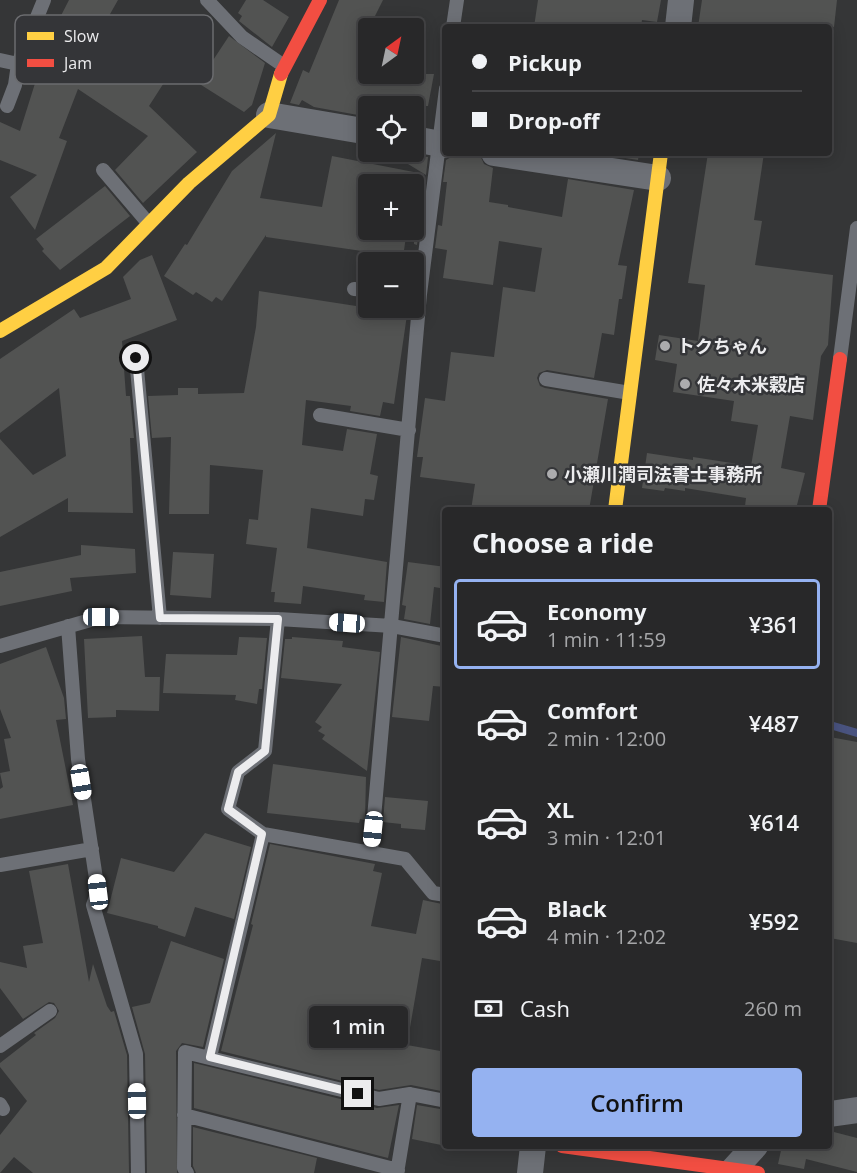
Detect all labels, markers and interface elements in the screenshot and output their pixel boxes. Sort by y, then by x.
legend [15,15,213,84]
north arrow [358,18,424,84]
map controls [358,18,424,318]
text: Slow [64,25,99,47]
text: Pickup [508,47,582,77]
text: Jam [62,52,92,74]
button: locate [358,96,424,162]
text: Drop-off [508,105,600,135]
button: + [358,174,424,240]
button: − [358,252,424,318]
place label: トクちゃん [677,334,767,358]
marker: トクちゃん [658,339,672,353]
route start [122,344,149,371]
place label: 佐々木米穀店 [697,372,805,396]
marker: 佐々木米穀店 [678,377,692,391]
place label: 小瀬川潤司法書士事務所 [564,462,762,486]
marker: 小瀬川潤司法書士事務所 [545,467,559,481]
text: Choose a ride [472,524,654,561]
text: Economy [547,596,646,626]
icon: car [475,597,529,651]
car [83,608,119,626]
text: ¥361 [749,609,799,639]
car [328,613,366,633]
text: 1 min · 11:59 [547,626,666,653]
text: Comfort [547,695,638,725]
icon: car [475,696,529,750]
text: ¥487 [749,708,799,738]
text: 2 min · 12:00 [547,725,666,752]
car [69,763,93,801]
text: XL [547,794,574,824]
icon: car [475,795,529,849]
text: ¥614 [749,807,799,837]
car [362,810,384,848]
text: 3 min · 12:01 [547,824,666,851]
car [87,873,109,911]
text: Black [547,893,607,923]
icon: car [475,894,529,948]
text: ¥592 [749,906,799,936]
text: 4 min · 12:02 [547,923,666,950]
icon: cash [472,992,505,1025]
text: Cash [520,993,570,1023]
text: 260 m [744,995,802,1022]
callout: 1 min [308,1007,407,1049]
text: 1 min [332,1013,386,1040]
button: Confirm [472,1068,802,1137]
route end [344,1080,371,1107]
car [128,1083,146,1119]

